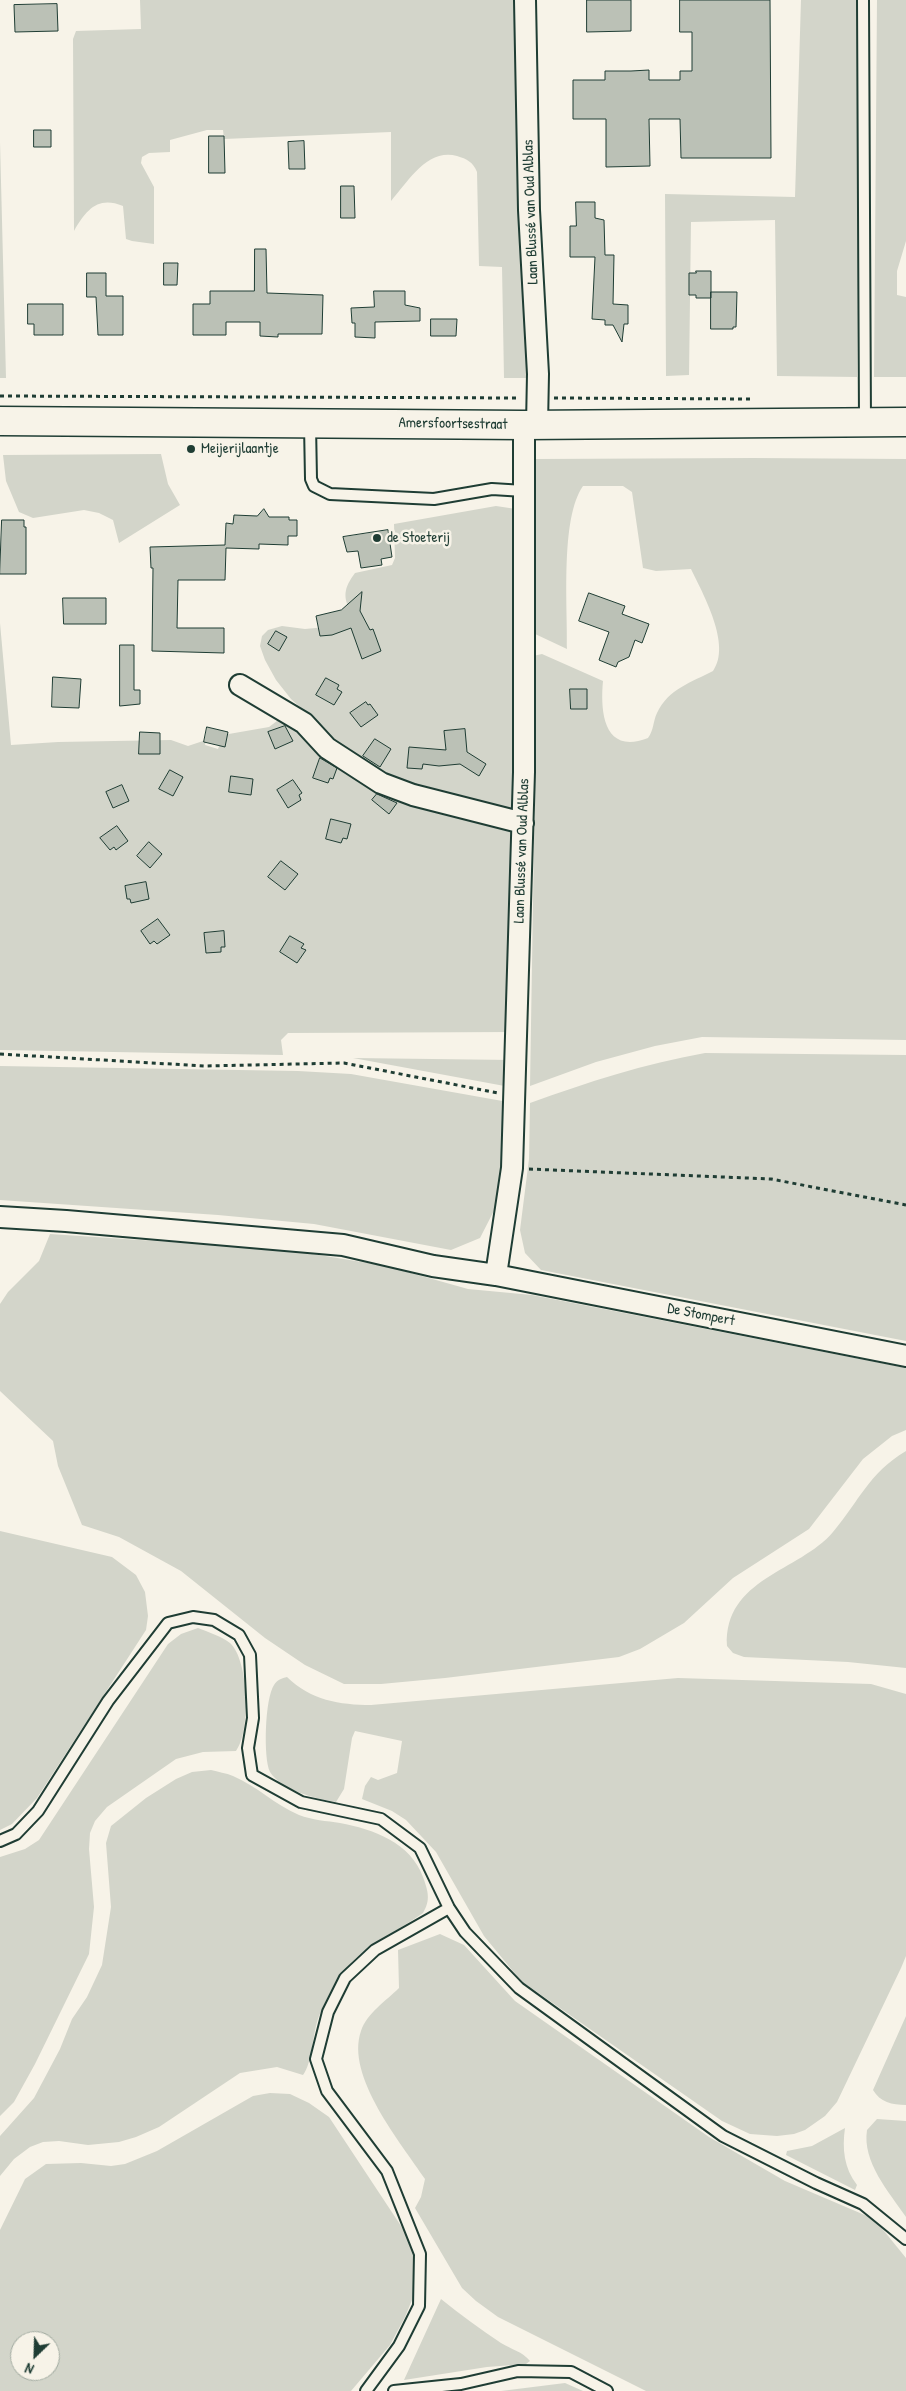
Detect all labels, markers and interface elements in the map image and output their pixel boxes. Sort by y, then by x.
street label: Laan Blussé van Oud Alblas [519,139,543,285]
street label: Amersfoortsestraat [398,414,508,434]
place label: Meijerijlaantje [201,440,279,458]
marker: Meijerijlaantje [185,443,197,455]
place label: de Stoeterij [387,529,450,547]
marker: de Stoeterij [371,532,383,544]
street label: Laan Blussé van Oud Alblas [510,778,534,924]
street label: De Stompert [666,1300,736,1330]
north arrow [10,2331,60,2381]
text: N [22,2359,36,2379]

